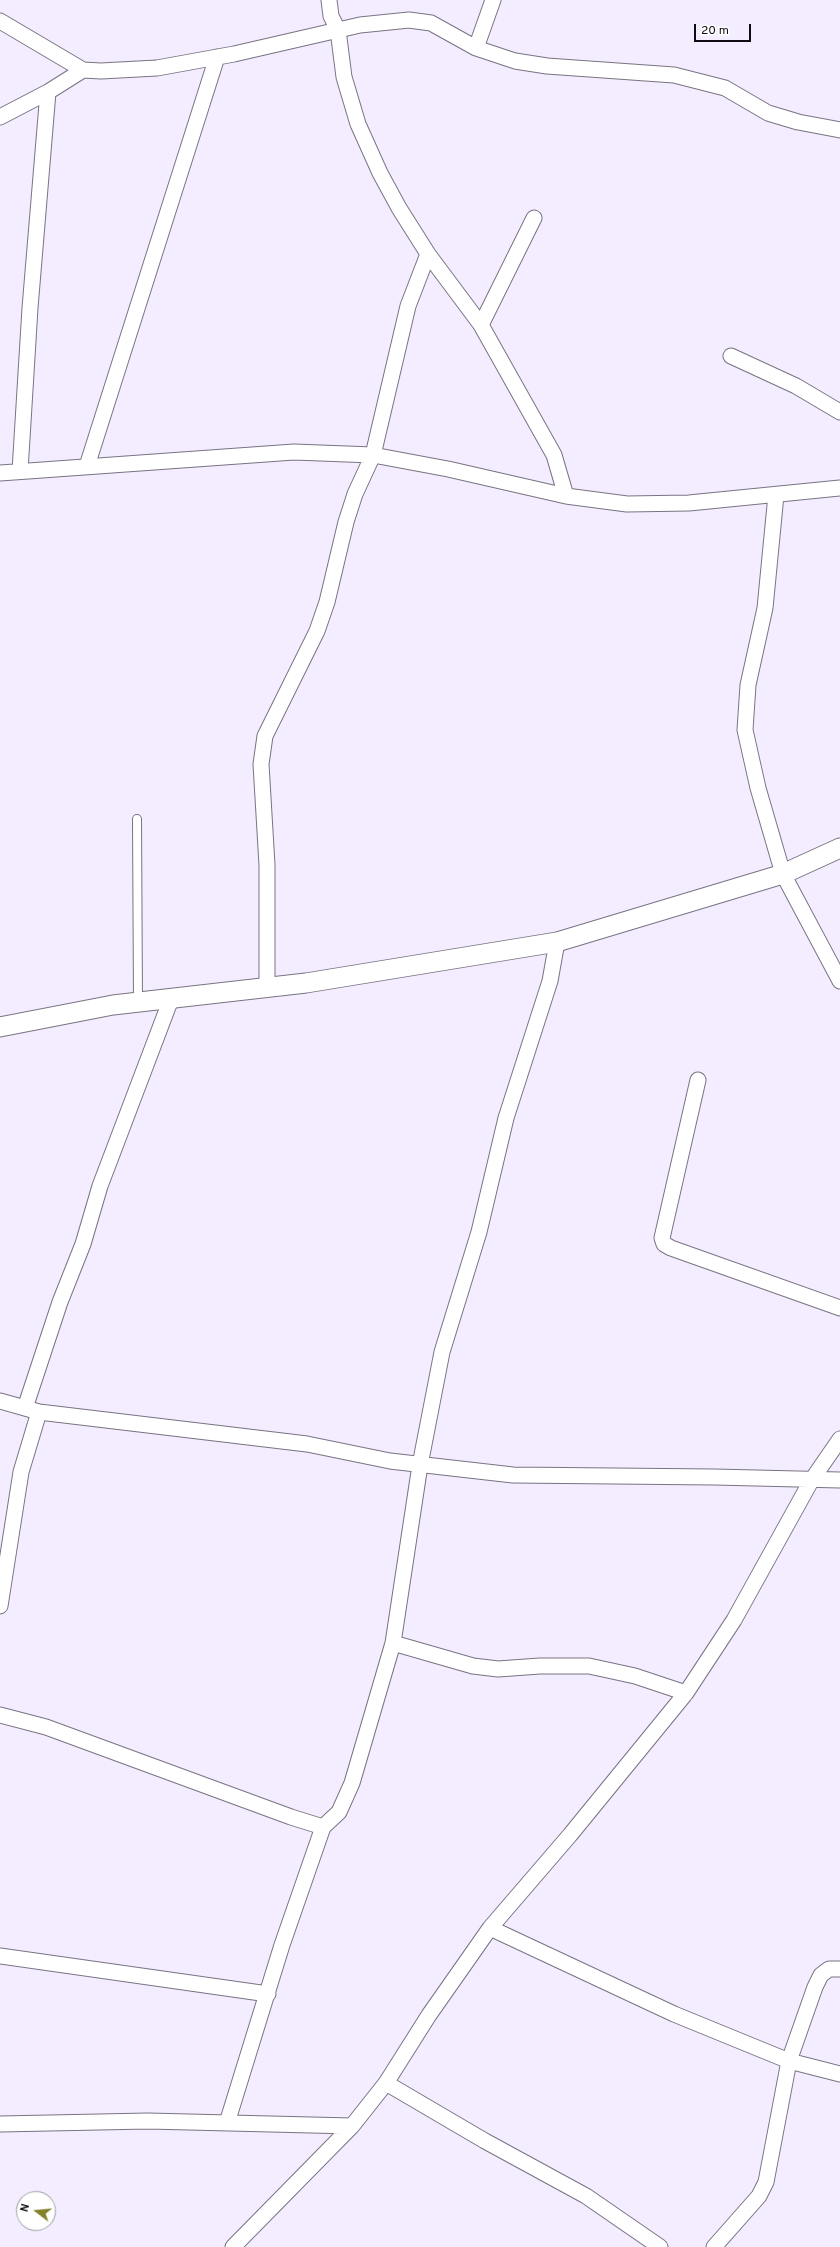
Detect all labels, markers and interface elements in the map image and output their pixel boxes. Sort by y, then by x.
scale bar [696,16,753,42]
text: 20 m [701,23,729,39]
north arrow [16,2191,56,2231]
text: N [18,2202,33,2214]

